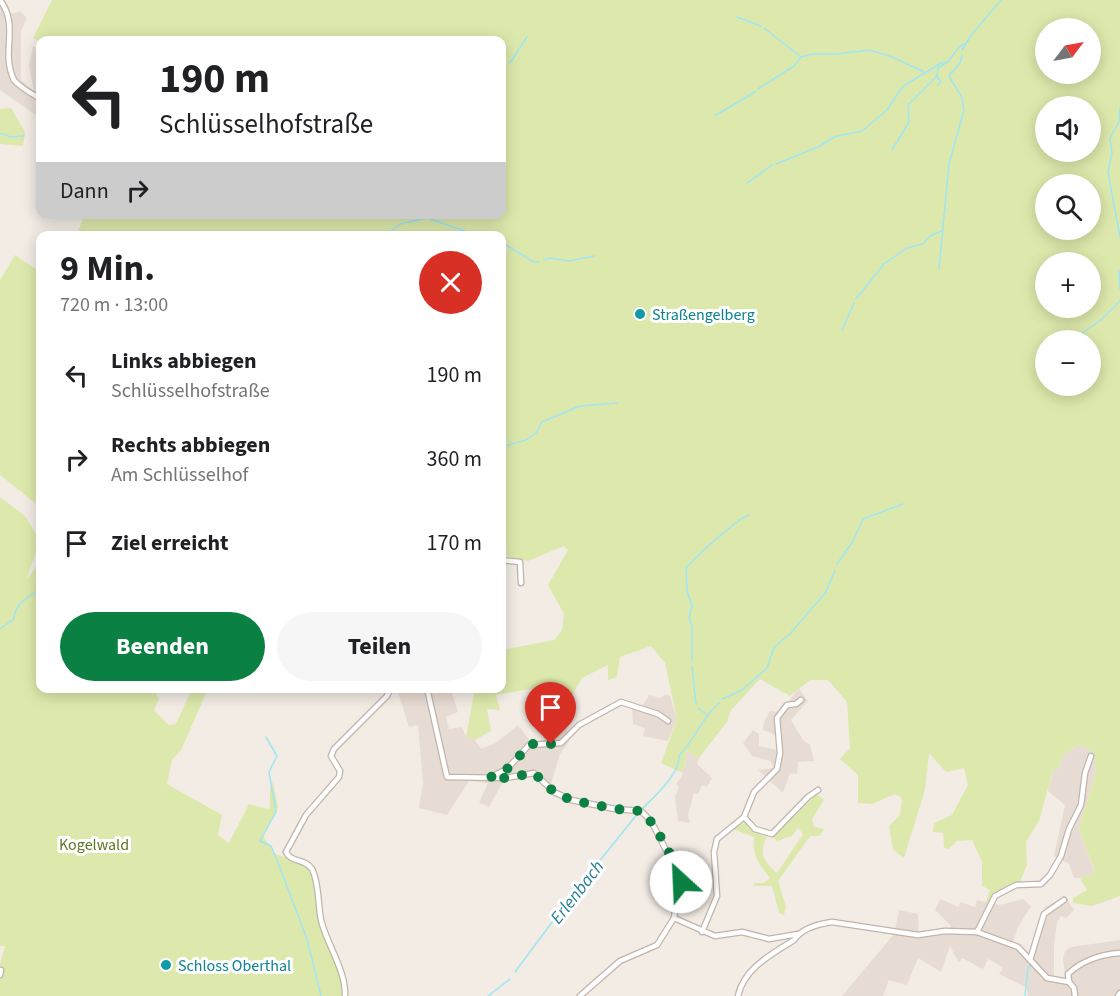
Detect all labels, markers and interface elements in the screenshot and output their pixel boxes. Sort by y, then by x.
north arrow [1035,18,1101,84]
map controls [1035,18,1101,396]
text: 190 m [159,49,270,109]
icon: left [60,60,138,138]
button: sound [1035,96,1101,162]
text: Schlüsselhofstraße [159,105,373,144]
icon: right [121,174,154,207]
button: search [1035,174,1101,240]
text: Dann [60,175,109,207]
text: 9 Min. [60,243,155,294]
button: close [419,251,482,314]
button: + [1035,252,1101,318]
text: 720 m · 13:00 [60,291,168,319]
place label: Straßengelberg [652,304,755,326]
marker: Straßengelberg [633,307,647,321]
button: − [1035,330,1101,396]
text: Links abbiegen [111,345,257,377]
icon: left [60,359,93,392]
text: 190 m [427,359,482,391]
text: Schlüsselhofstraße [111,377,270,405]
text: Rechts abbiegen [111,429,270,461]
icon: right [60,443,93,476]
text: 360 m [427,443,482,475]
text: Am Schlüsselhof [111,461,248,489]
icon: arrive [60,527,93,560]
text: Ziel erreicht [111,527,229,559]
text: 170 m [427,527,482,559]
button: Beenden [60,612,265,681]
button: Teilen [277,612,482,681]
pin [525,682,576,744]
icon: arrive [534,691,567,724]
park label: Kogelwald [59,834,129,856]
position arrow [649,850,713,914]
water label: Erlenbach [545,855,610,929]
place label: Schloss Oberthal [178,955,291,977]
marker: Schloss Oberthal [159,958,173,972]

